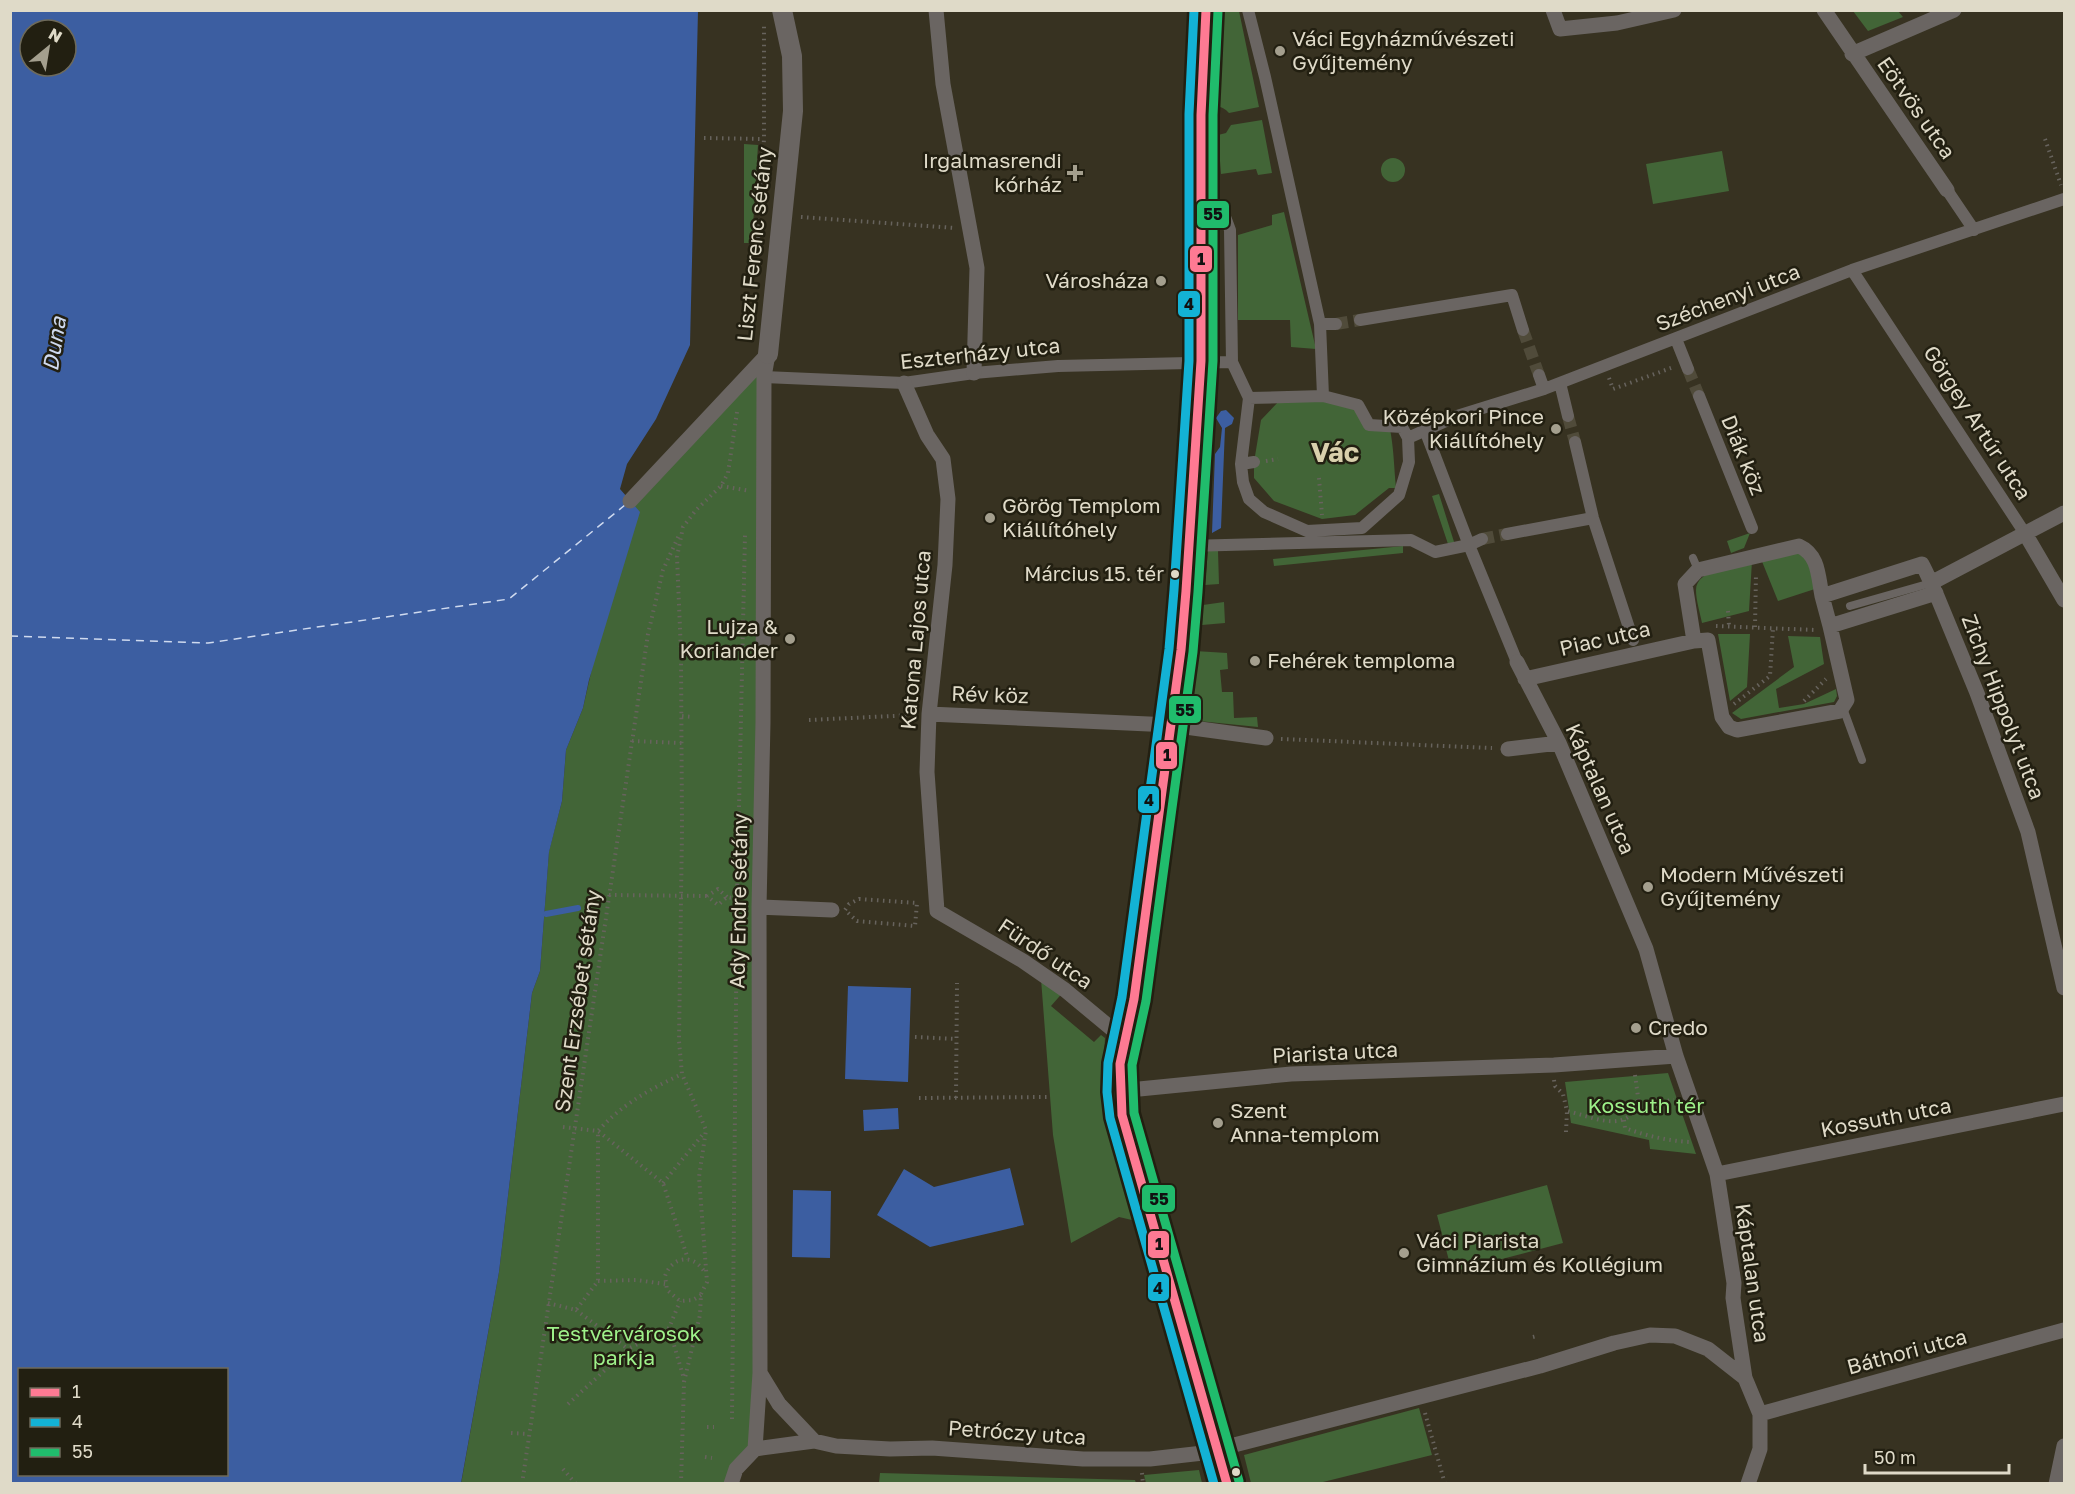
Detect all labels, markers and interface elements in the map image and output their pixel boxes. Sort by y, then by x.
north arrow [18,18,78,78]
text: N [45,23,66,47]
place label: Váci Egyházművészeti Gyűjtemény [1292,25,1515,75]
marker: Váci Egyházművészeti Gyűjtemény [1273,44,1287,58]
street label: Eötvös utca [1872,51,1962,164]
street label: Liszt Ferenc sétány [731,145,777,343]
place label: Irgalmasrendi kórház [923,147,1062,197]
marker: Irgalmasrendi kórház [1066,164,1084,182]
line badge: 55 [1196,200,1230,229]
text: 55 [1203,204,1223,224]
line badge: 1 [1189,245,1213,273]
text: 1 [1197,249,1205,269]
street label: Széchenyi utca [1652,258,1803,336]
place label: Városháza [1045,267,1149,293]
marker: Városháza [1154,274,1168,288]
line badge: 4 [1177,290,1201,318]
text: 4 [1184,294,1194,314]
water label: Duna [36,313,71,373]
street label: Eszterházy utca [898,332,1061,374]
street label: Görgey Artúr utca [1918,340,2037,504]
place label: Középkori Pince Kiállítóhely [1382,403,1544,453]
street label: Diák köz [1716,411,1772,498]
marker: Középkori Pince Kiállítóhely [1549,422,1563,436]
district label: Vác [1311,436,1359,468]
place label: Görög Templom Kiállítóhely [1002,492,1161,542]
marker: Görög Templom Kiállítóhely [983,511,997,525]
street label: Katona Lajos utca [894,549,936,731]
place label: Március 15. tér [1024,561,1164,585]
marker: Március 15. tér [1169,568,1181,580]
street label: Zichy Hippolyt utca [1957,611,2051,803]
place label: Lujza & Koriander [679,613,778,663]
street label: Piac utca [1557,615,1653,661]
marker: Lujza & Koriander [783,632,797,646]
place label: Fehérek temploma [1267,647,1455,673]
marker: Fehérek temploma [1248,654,1262,668]
street label: Rév köz [951,680,1029,708]
line badge: 55 [1168,695,1202,724]
text: 55 [1175,700,1195,720]
street label: Káptalan utca [1560,719,1641,858]
line badge: 1 [1155,741,1178,770]
text: 1 [1163,745,1171,765]
line badge: 4 [1137,785,1160,814]
text: 4 [1144,790,1154,810]
street label: Ady Endre sétány [723,813,753,989]
place label: Modern Művészeti Gyűjtemény [1660,861,1844,911]
marker: Modern Művészeti Gyűjtemény [1641,880,1655,894]
street label: Szent Erzsébet sétány [549,888,606,1114]
street label: Fürdő utca [993,912,1098,994]
place label: Credo [1648,1014,1708,1040]
marker: Credo [1629,1021,1643,1035]
street label: Piarista utca [1271,1036,1399,1068]
park label: Kossuth tér [1588,1092,1704,1118]
street label: Kossuth utca [1818,1092,1953,1142]
place label: Szent Anna-templom [1230,1097,1380,1147]
marker: Szent Anna-templom [1211,1116,1225,1130]
line badge: 55 [1141,1184,1176,1213]
text: 55 [1149,1189,1169,1209]
street label: Káptalan utca [1730,1201,1776,1344]
place label: Váci Piarista Gimnázium és Kollégium [1416,1227,1663,1277]
line badge: 1 [1147,1230,1170,1259]
text: 1 [1155,1234,1163,1254]
marker: Váci Piarista Gimnázium és Kollégium [1397,1246,1411,1260]
line badge: 4 [1147,1273,1170,1302]
text: 4 [1153,1278,1163,1298]
park label: Testvérvárosok parkja [547,1320,702,1370]
street label: Báthori utca [1844,1323,1970,1380]
legend [18,1368,228,1476]
text: 1 [72,1380,81,1402]
text: 4 [72,1410,83,1432]
street label: Petróczy utca [947,1414,1087,1450]
scale bar [1865,1437,2009,1475]
text: 55 [72,1440,93,1462]
text: 50 m [1874,1446,1916,1468]
unlabelled marker [1230,1466,1242,1478]

